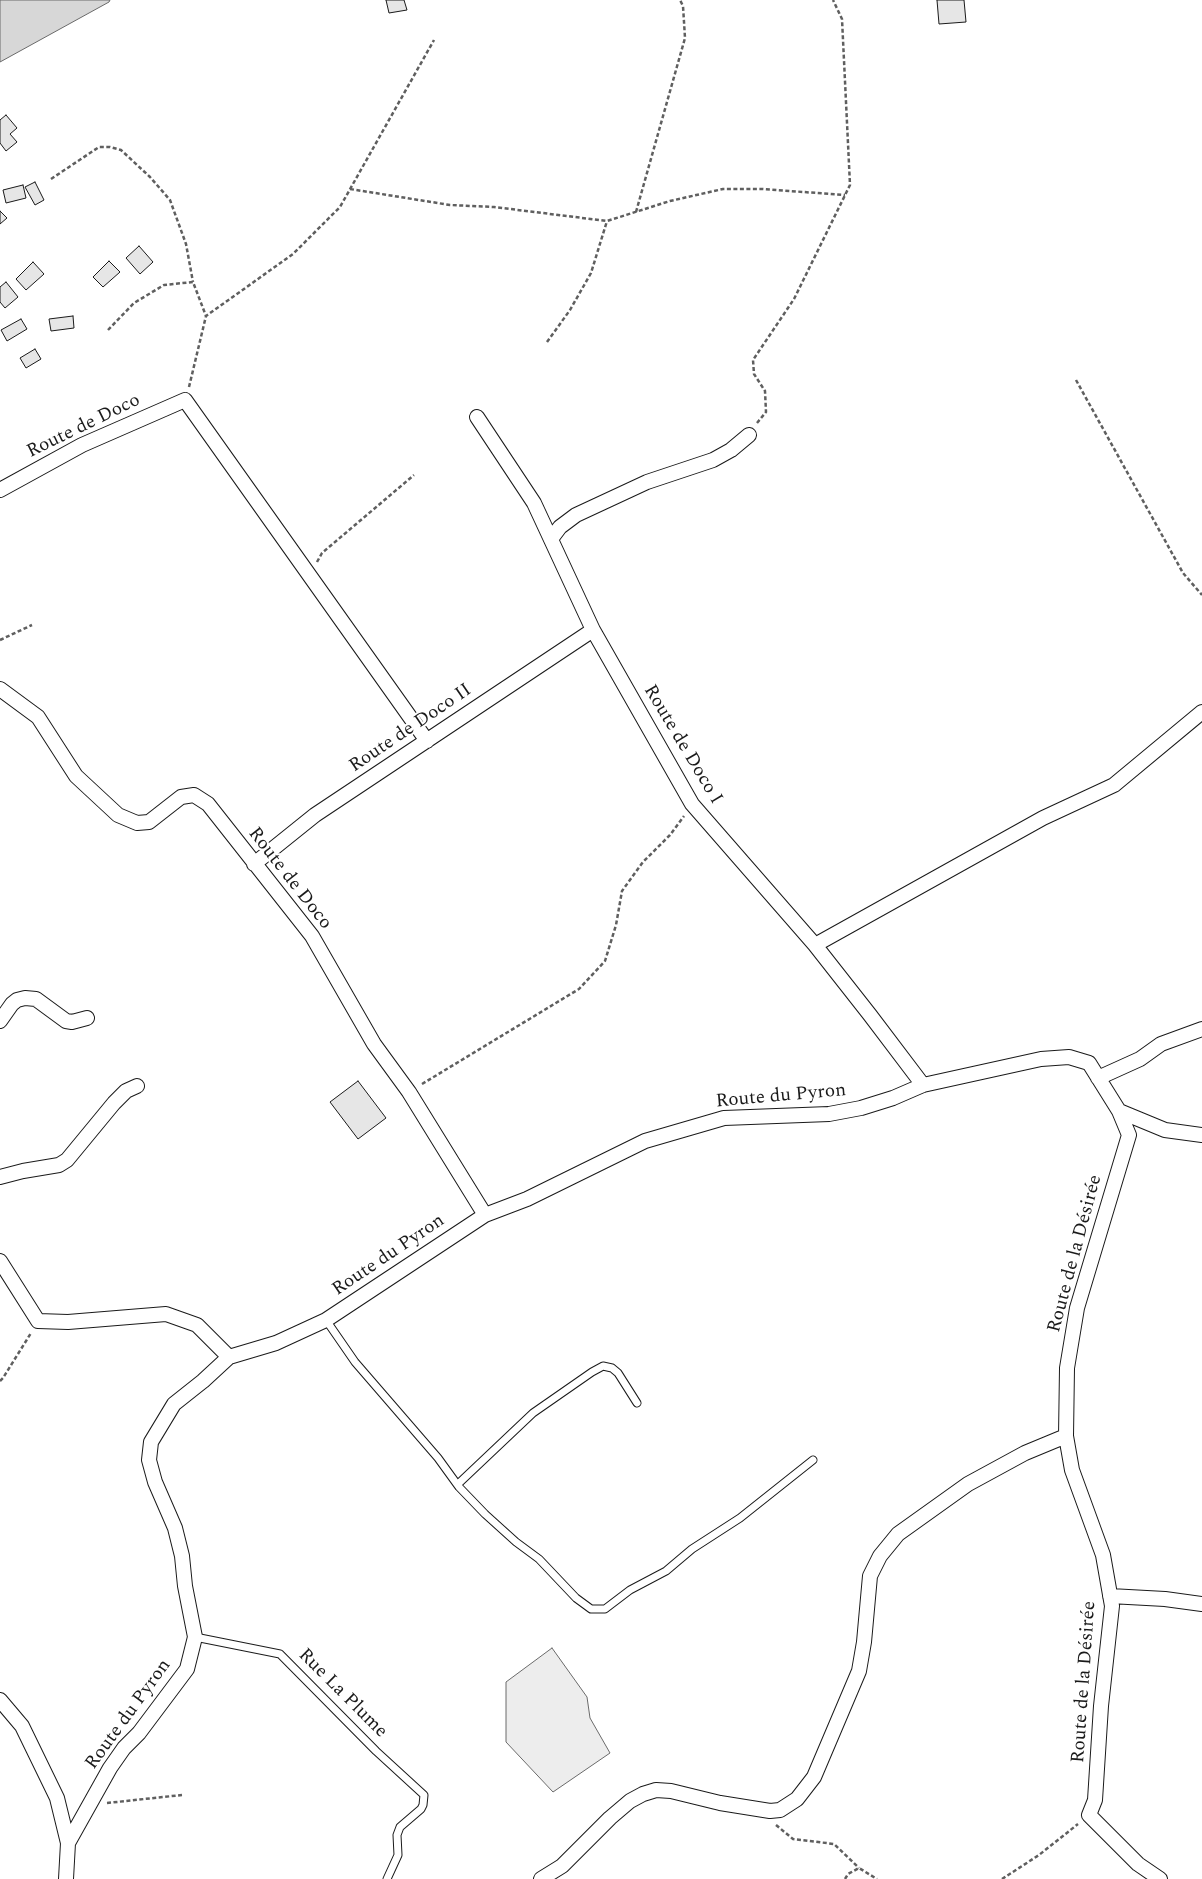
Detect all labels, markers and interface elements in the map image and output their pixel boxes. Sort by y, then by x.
street label: Route de Doco [24,390,144,464]
street label: Route de Doco II [345,680,477,778]
street label: Route de Doco I [637,681,727,809]
street label: Route de Doco [242,823,336,935]
street label: Route du Pyron [715,1080,847,1114]
street label: Route de la Désirée [1044,1173,1108,1335]
street label: Route du Pyron [328,1210,450,1302]
street label: Route de la Désirée [1068,1600,1102,1764]
street label: Rue La Plume [293,1645,391,1743]
street label: Route du Pyron [81,1655,177,1775]

